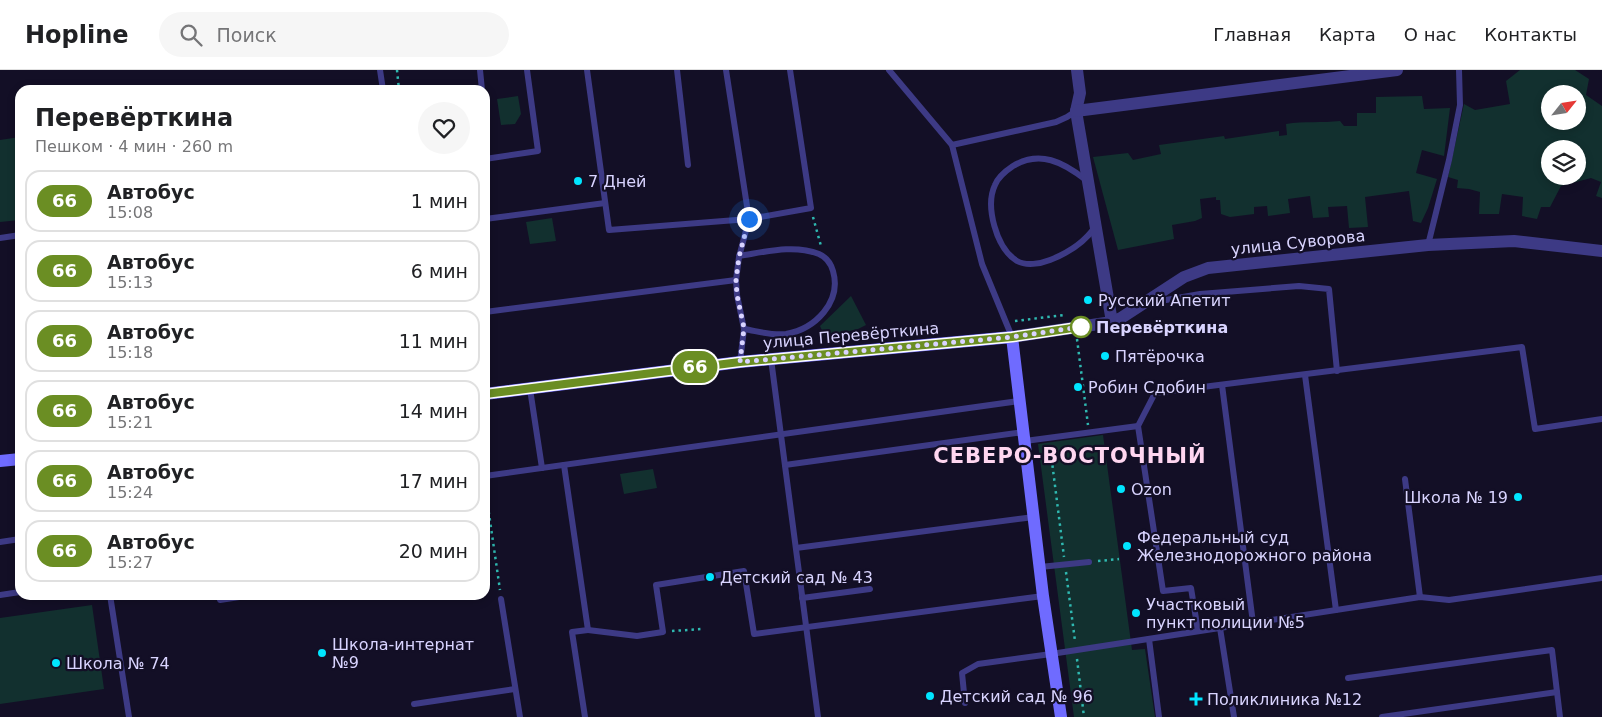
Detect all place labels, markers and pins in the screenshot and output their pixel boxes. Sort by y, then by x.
place label: 7 Дней [588,172,646,191]
marker: 7 Дней [572,175,584,187]
place label: Русский Апетит [1098,291,1231,310]
marker: Русский Апетит [1082,294,1094,306]
marker: Перевёрткина [1070,316,1092,338]
place label: Перевёрткина [1096,318,1228,337]
place label: Пятёрочка [1115,347,1205,366]
marker: Пятёрочка [1099,350,1111,362]
place label: Робин Сдобин [1088,378,1206,397]
marker: Робин Сдобин [1072,381,1084,393]
place label: Ozon [1131,480,1172,499]
marker: Ozon [1115,483,1127,495]
place label: Школа № 19 [1404,488,1508,507]
marker: Школа № 19 [1512,491,1524,503]
place label: Федеральный суд Железнодорожного района [1137,528,1372,565]
marker: Федеральный суд Железнодорожного района [1121,540,1133,552]
place label: Детский сад № 43 [720,568,873,587]
marker: Детский сад № 43 [704,571,716,583]
place label: Участковый пункт полиции №5 [1146,595,1305,632]
marker: Участковый пункт полиции №5 [1130,607,1142,619]
place label: Школа-интернат №9 [332,635,474,672]
marker: Школа-интернат №9 [316,647,328,659]
place label: Школа № 74 [66,654,170,673]
marker: Школа № 74 [50,657,62,669]
place label: Детский сад № 96 [940,687,1093,706]
marker: Детский сад № 96 [924,690,936,702]
place label: Поликлиника №12 [1207,690,1362,709]
marker: Поликлиника №12 [1189,692,1203,706]

